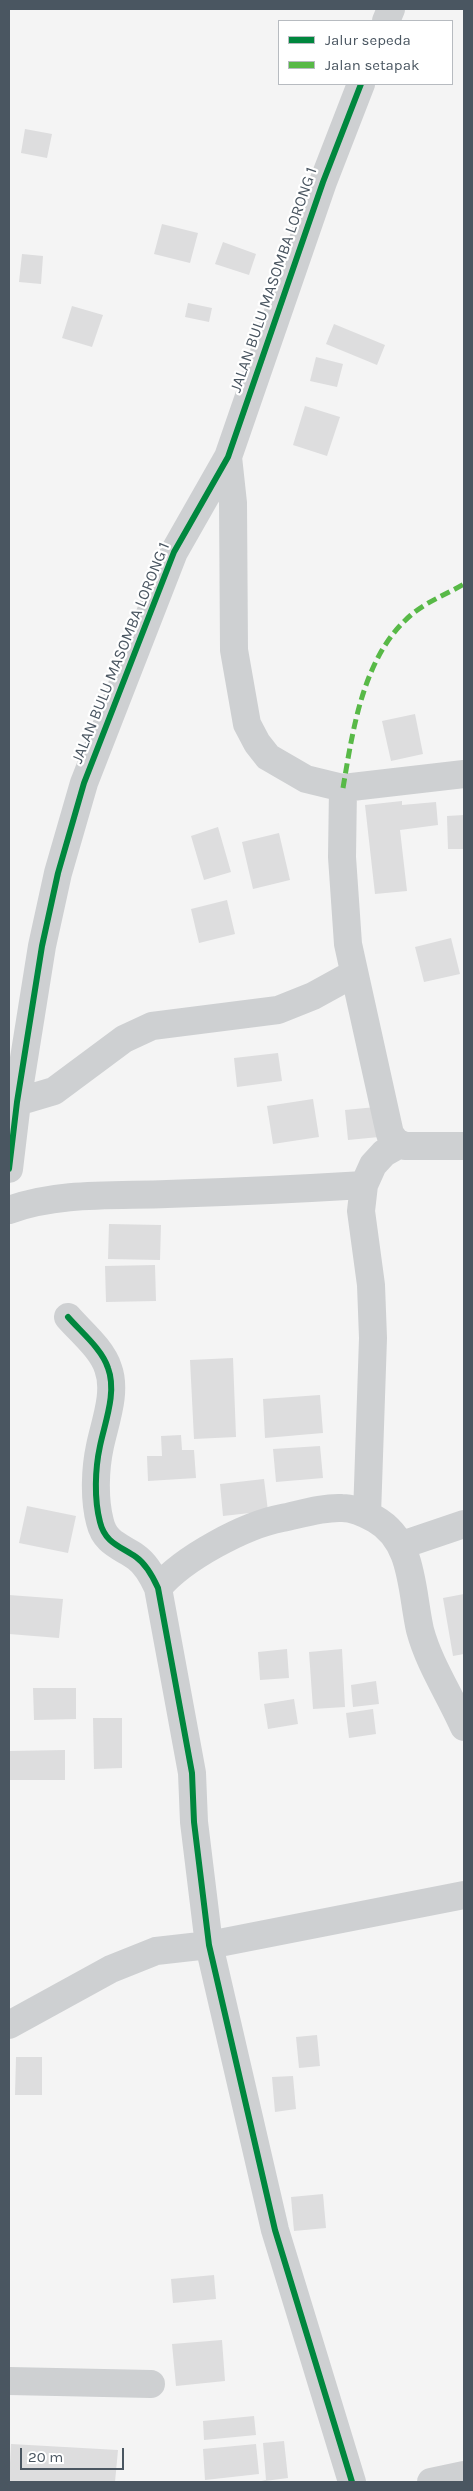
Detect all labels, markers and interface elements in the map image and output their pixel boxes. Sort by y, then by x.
legend [278,20,453,85]
text: Jalur sepeda [325,31,411,49]
text: Jalan setapak [325,56,419,74]
street label: JALAN BULU MASOMBA LORONG 1 [226,165,322,395]
street label: JALAN BULU MASOMBA LORONG 1 [68,540,174,766]
scale bar [22,2438,126,2470]
text: 20 m [28,2448,63,2466]

